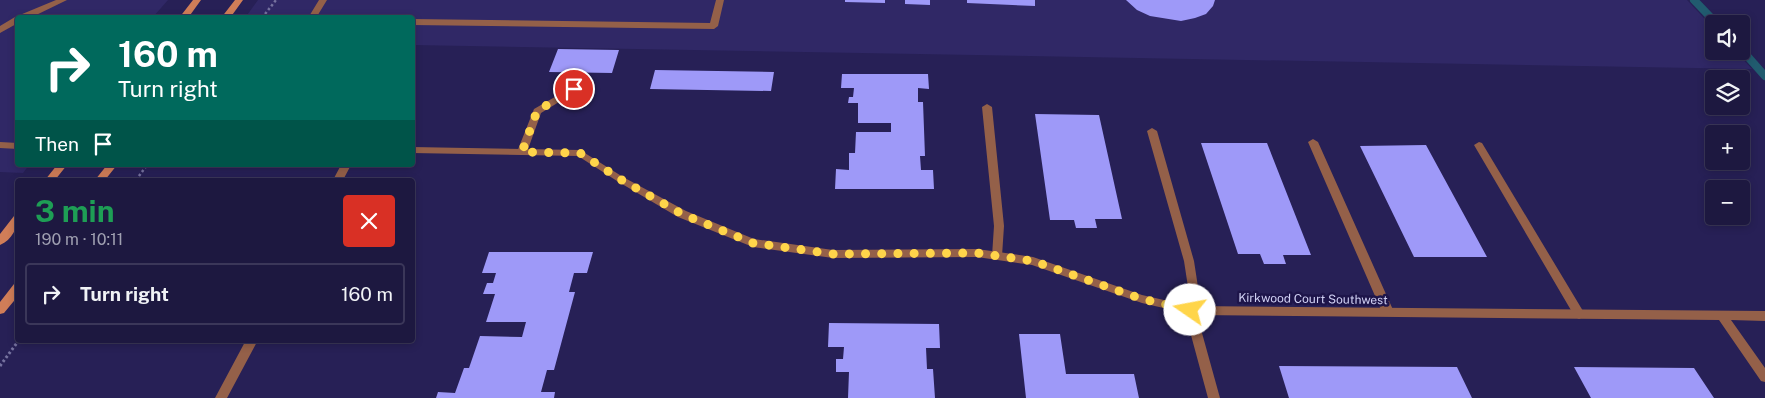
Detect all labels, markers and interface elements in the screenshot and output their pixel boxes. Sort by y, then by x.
map controls [1705,15,1750,225]
button: sound [1705,15,1750,60]
text: 160 m [118,34,218,75]
icon: right [35,35,100,100]
pin [553,68,595,110]
button: layers [1705,70,1750,115]
icon: arrive [560,75,588,103]
text: Turn right [118,76,218,102]
button: + [1705,125,1750,170]
icon: arrive [89,130,117,158]
text: Then [35,133,79,155]
button: − [1705,180,1750,225]
text: 3 min [35,193,114,229]
button: close [343,195,395,247]
text: 190 m · 10:11 [35,230,123,249]
icon: right [37,280,65,308]
text: Turn right [80,283,169,305]
text: 160 m [341,283,393,305]
position arrow [1163,283,1215,335]
street label: Kirkwood Court Southwest [1238,291,1388,307]

